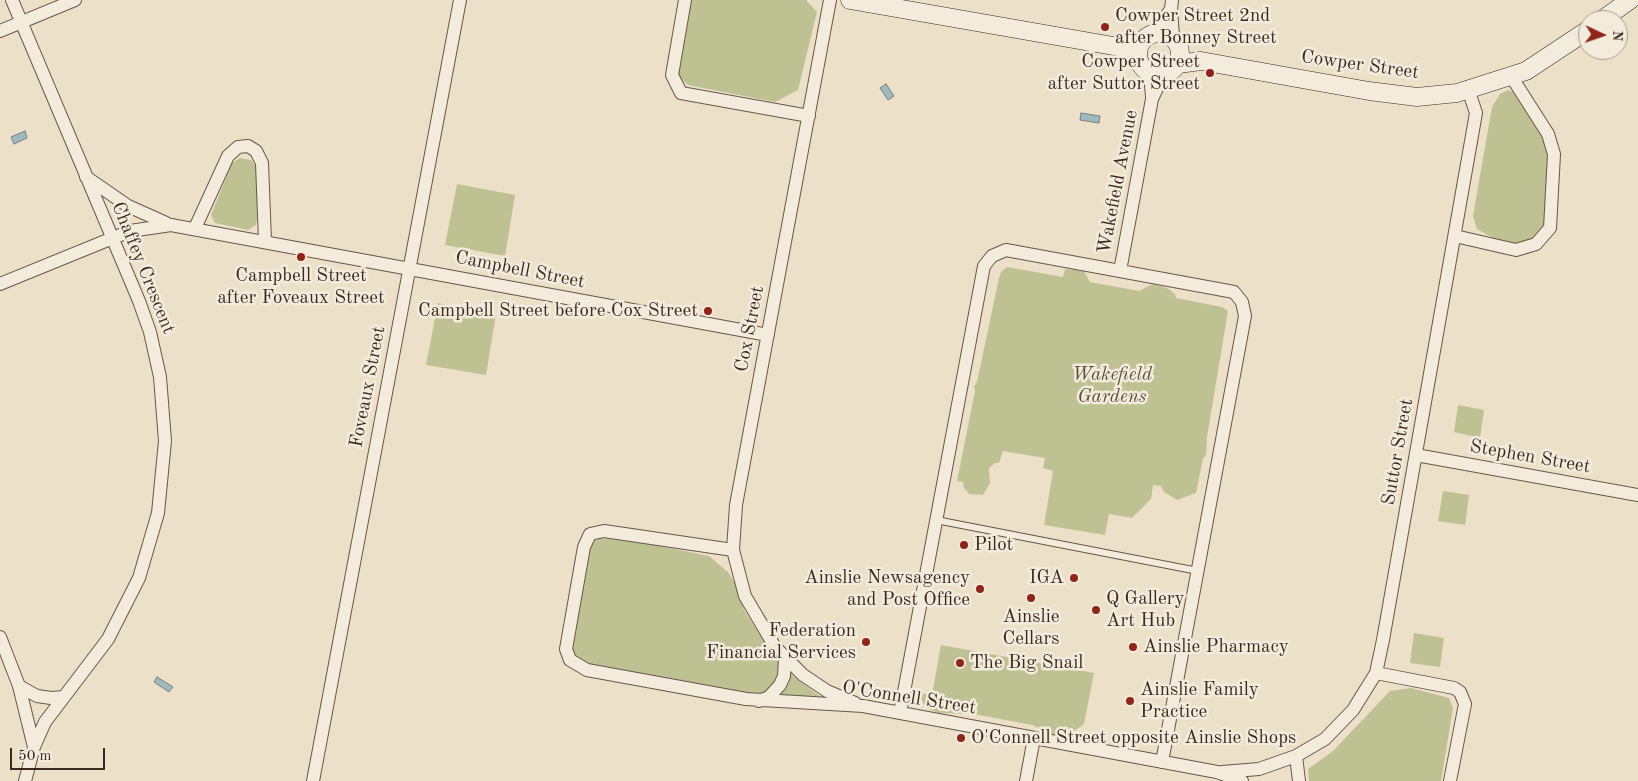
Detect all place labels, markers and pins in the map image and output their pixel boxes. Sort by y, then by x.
place label: Cowper Street 2nd after Bonney Street [1115,5,1277,49]
marker: Cowper Street 2nd after Bonney Street [1099,21,1111,33]
place label: Cowper Street after Suttor Street [1048,51,1200,95]
marker: Cowper Street after Suttor Street [1204,67,1216,79]
marker: Campbell Street after Foveaux Street [295,251,307,263]
place label: Campbell Street after Foveaux Street [217,265,385,309]
place label: Campbell Street before Cox Street [418,300,698,322]
marker: Campbell Street before Cox Street [702,305,714,317]
place label: Pilot [974,534,1013,556]
marker: Pilot [958,539,970,551]
place label: Ainslie Newsagency and Post Office [804,567,970,611]
place label: IGA [1029,567,1064,589]
marker: IGA [1068,572,1080,584]
marker: Ainslie Newsagency and Post Office [974,583,986,595]
place label: Q Gallery Art Hub [1106,588,1185,632]
marker: Ainslie Cellars [1025,592,1037,604]
marker: Q Gallery Art Hub [1090,604,1102,616]
place label: Ainslie Cellars [1002,606,1060,650]
place label: Federation Financial Services [706,620,856,664]
marker: Federation Financial Services [860,636,872,648]
place label: Ainslie Pharmacy [1143,636,1289,658]
marker: Ainslie Pharmacy [1127,641,1139,653]
place label: The Big Snail [970,652,1083,674]
marker: The Big Snail [954,657,966,669]
place label: Ainslie Family Practice [1140,679,1259,723]
marker: Ainslie Family Practice [1124,695,1136,707]
place label: O'Connell Street opposite Ainslie Shops [971,727,1296,749]
marker: O'Connell Street opposite Ainslie Shops [955,732,967,744]

